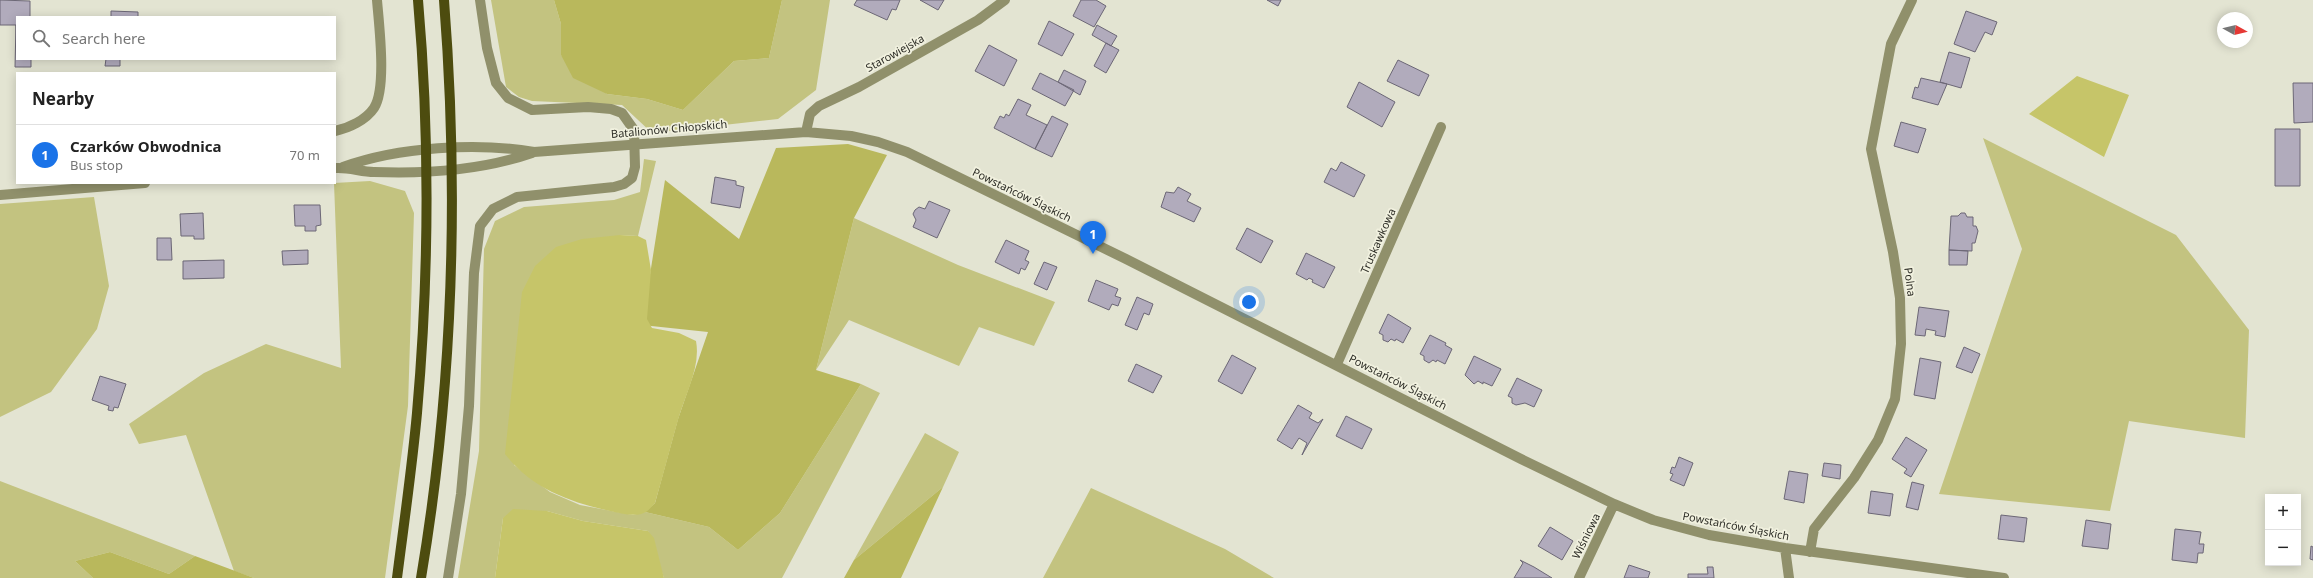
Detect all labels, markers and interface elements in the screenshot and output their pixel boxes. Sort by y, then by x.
north arrow [2217,12,2253,48]
search box [16,16,336,60]
icon: search [30,27,52,49]
text: Search here [62,28,145,48]
street label: Starowiejska [863,30,927,75]
text: Nearby [32,87,94,110]
street label: Batalionów Chłopskich [610,116,728,141]
text: Czarków Obwodnica [70,136,222,156]
text: 1 [41,146,49,164]
text: 70 m [290,146,320,164]
text: Bus stop [70,156,123,174]
street label: Powstańców Śląskich [970,164,1074,225]
street label: Truskawkowa [1356,206,1399,276]
pin: 1 [1080,221,1106,254]
street label: Polna [1901,267,1920,297]
your location [1239,292,1259,312]
street label: Powstańców Śląskich [1347,350,1450,413]
map controls [2265,494,2301,566]
button: + [2265,494,2301,530]
street label: Powstańców Śląskich [1682,508,1791,543]
street label: Wiśniowa [1568,510,1603,561]
button: − [2265,530,2301,566]

